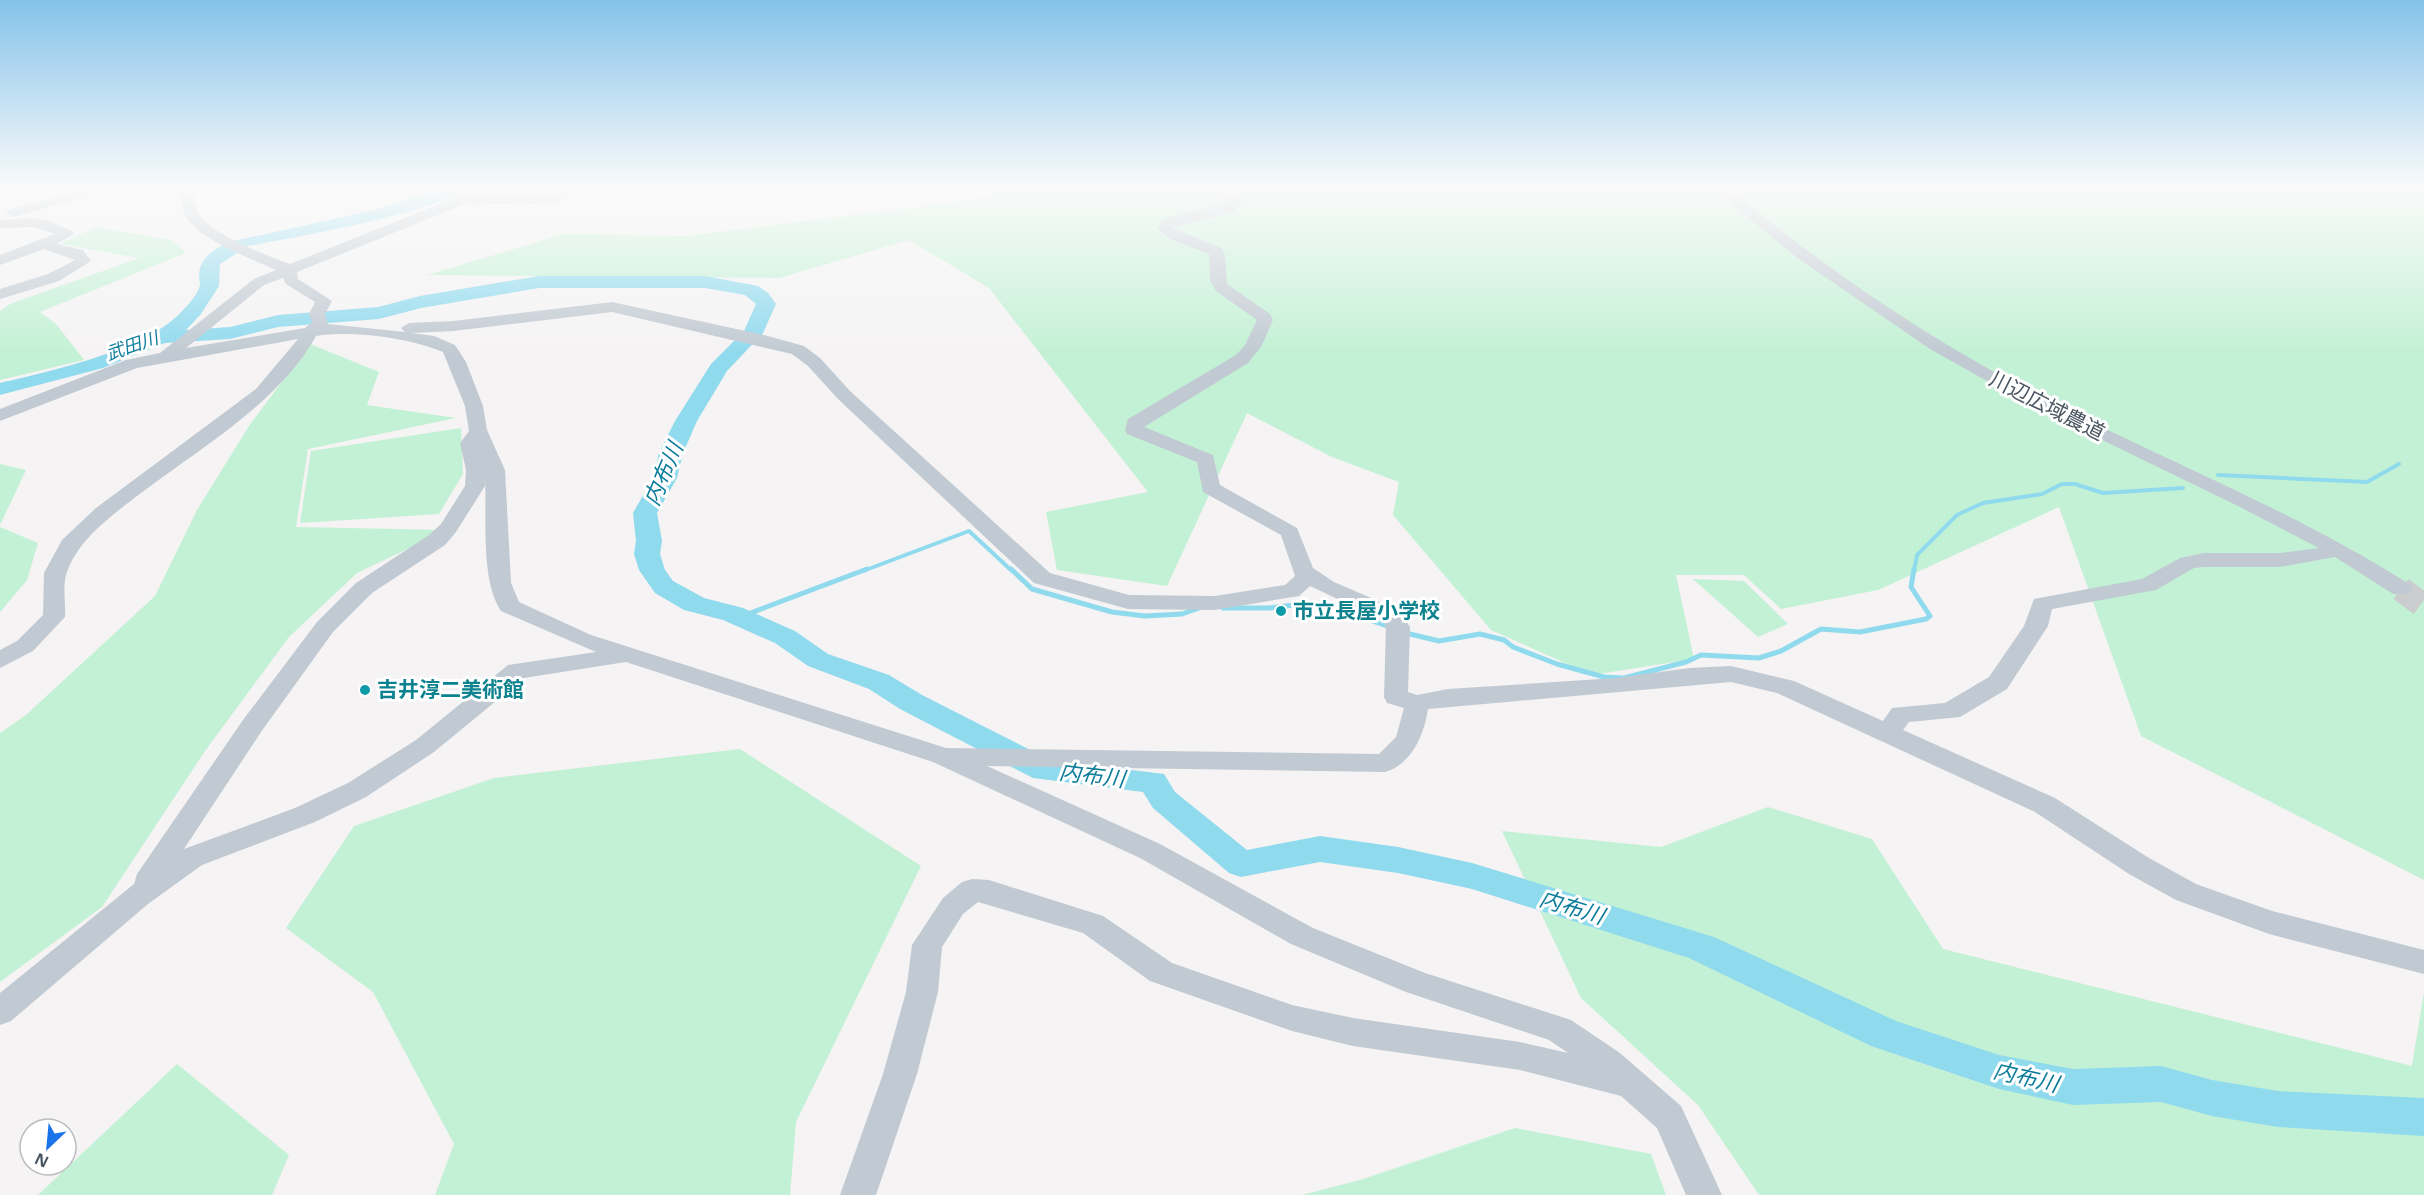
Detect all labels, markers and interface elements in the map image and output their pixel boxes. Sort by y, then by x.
water label: 武田川 [102,324,163,365]
street label: 川辺広域農道 [1985,364,2110,446]
water label: 内布川 [635,436,690,510]
place label: 市立長屋小学校 [1293,596,1440,624]
marker: 市立長屋小学校 [1274,604,1288,618]
place label: 吉井淳二美術館 [377,675,524,703]
marker: 吉井淳二美術館 [358,683,372,697]
water label: 内布川 [1058,755,1129,793]
water label: 内布川 [1536,882,1610,931]
water label: 内布川 [1991,1054,2064,1099]
north arrow [18,1117,78,1177]
text: N [31,1148,52,1173]

